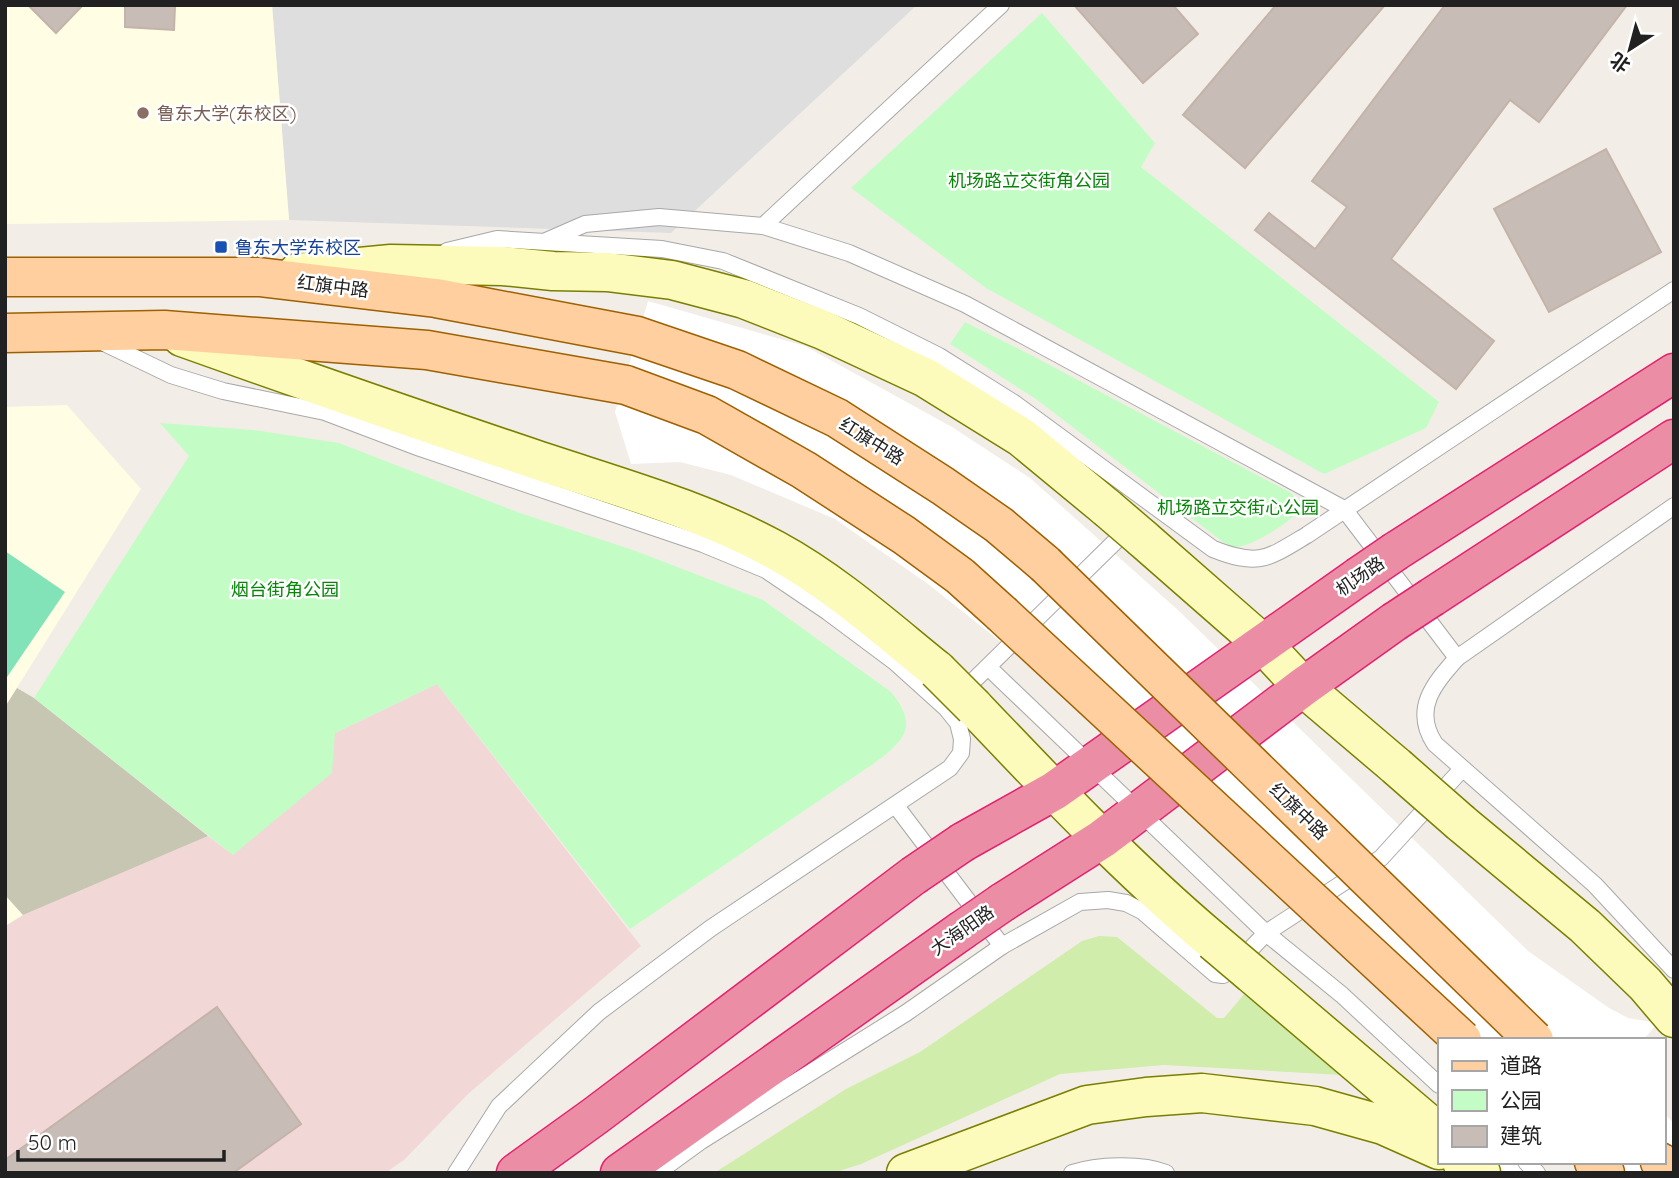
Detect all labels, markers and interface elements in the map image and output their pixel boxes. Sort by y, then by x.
north arrow [1595,14,1665,84]
text: 北 [1605,47,1635,78]
place label: 鲁东大学(东校区) [157,102,296,125]
marker: 鲁东大学(东校区) [135,105,151,121]
park label: 机场路立交街角公园 [948,169,1110,192]
place label: 鲁东大学东校区 [235,236,361,259]
marker: 鲁东大学东校区 [213,239,229,255]
street label: 红旗中路 [296,270,370,302]
street label: 红旗中路 [835,412,909,470]
park label: 机场路立交街心公园 [1157,496,1319,519]
street label: 机场路 [1331,551,1389,601]
park label: 烟台街角公园 [231,578,339,601]
street label: 红旗中路 [1265,778,1333,844]
street label: 大海阳路 [926,900,998,960]
legend [1438,1038,1665,1164]
text: 道路 [1500,1052,1542,1078]
text: 公园 [1500,1087,1542,1113]
scale bar [18,1118,224,1162]
text: 建筑 [1500,1122,1542,1148]
text: 50 m [28,1129,77,1155]

